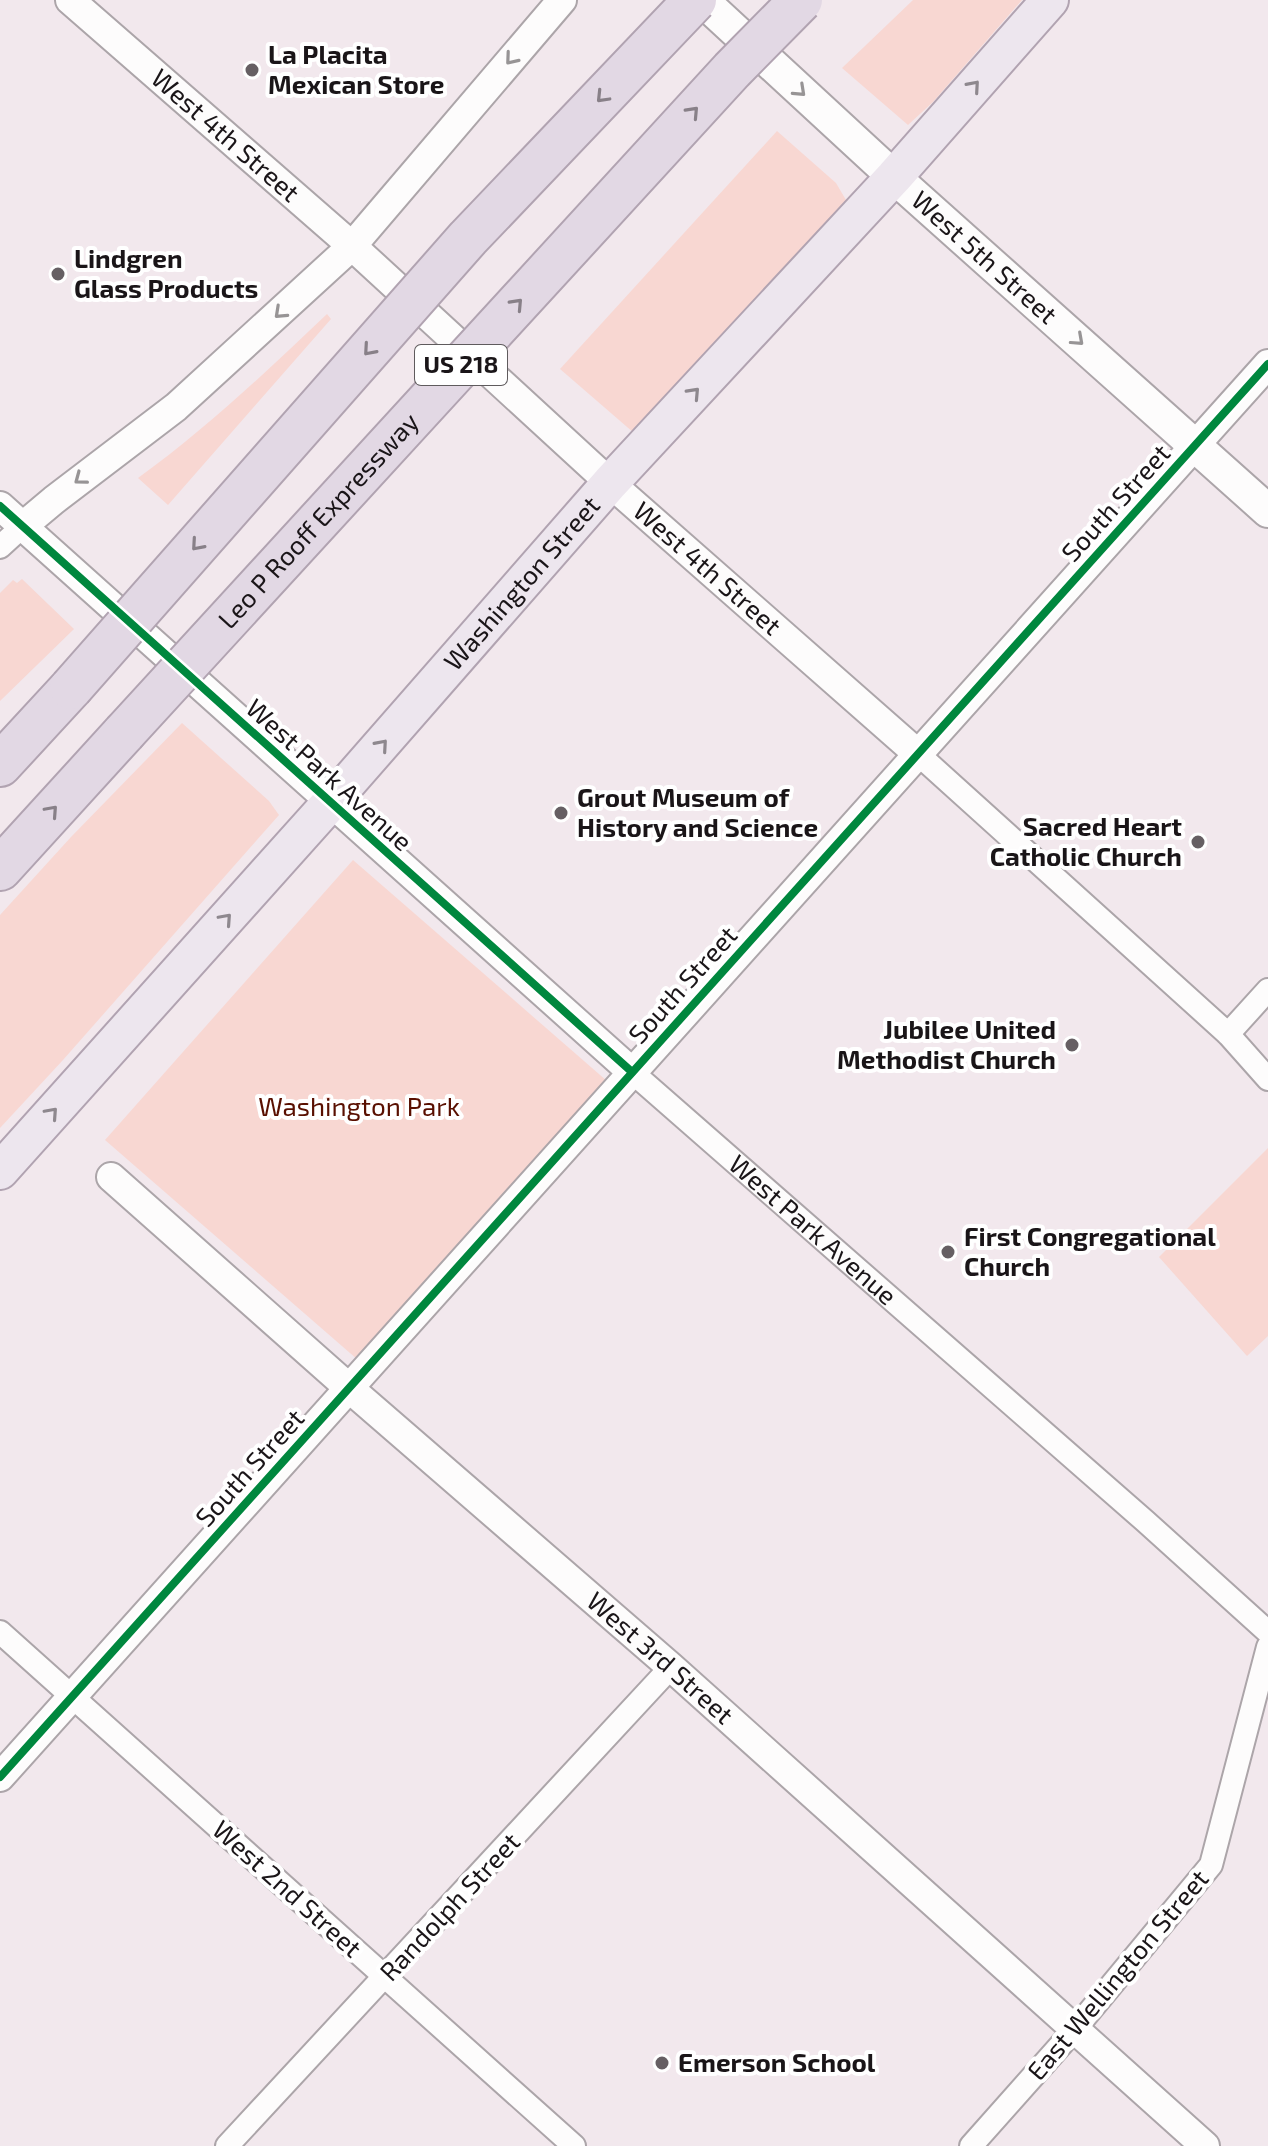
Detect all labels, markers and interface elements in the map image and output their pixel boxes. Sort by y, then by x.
place label: La Placita Mexican Store [268,38,444,99]
one-way arrow [507,50,521,65]
street label: West 4th Street [146,61,307,207]
marker: La Placita Mexican Store [243,61,261,79]
one-way arrow [791,81,806,95]
one-way arrow [964,81,979,96]
one-way arrow [597,88,611,102]
one-way arrow [683,107,697,122]
street label: West 5th Street [906,183,1064,329]
place label: Lindgren Glass Products [74,242,258,303]
marker: Lindgren Glass Products [49,265,67,283]
one-way arrow [508,299,523,313]
one-way arrow [275,304,289,319]
one-way arrow [1068,331,1083,345]
one-way arrow [364,340,379,355]
road number: US 218 [415,345,507,385]
one-way arrow [684,388,699,402]
street label: Leo P Rooff Expressway [211,405,424,634]
street label: South Street [1054,437,1176,567]
one-way arrow [75,470,89,484]
street label: Washington Street [437,489,605,676]
street label: West 4th Street [628,494,788,641]
one-way arrow [192,535,207,550]
street label: West Park Avenue [241,691,419,856]
one-way arrow [372,739,386,754]
place label: Grout Museum of History and Science [577,781,818,843]
marker: Grout Museum of History and Science [552,804,570,822]
one-way arrow [43,806,58,820]
place label: Sacred Heart Catholic Church [990,810,1182,871]
marker: Sacred Heart Catholic Church [1189,833,1207,851]
one-way arrow [216,914,231,929]
street label: South Street [621,919,743,1049]
place label: Jubilee United Methodist Church [837,1013,1056,1074]
marker: Jubilee United Methodist Church [1063,1036,1081,1054]
park label: Washington Park [258,1090,460,1121]
one-way arrow [42,1107,57,1122]
street label: West Park Avenue [723,1147,904,1311]
place label: First Congregational Church [964,1220,1216,1281]
marker: First Congregational Church [939,1243,957,1261]
street label: South Street [188,1402,310,1532]
street label: West 3rd Street [581,1584,741,1730]
street label: West 2nd Street [207,1813,369,1963]
street label: Randolph Street [372,1825,525,1986]
street label: East Wellington Street [1020,1863,1214,2085]
place label: Emerson School [678,2046,876,2077]
marker: Emerson School [653,2054,671,2072]

